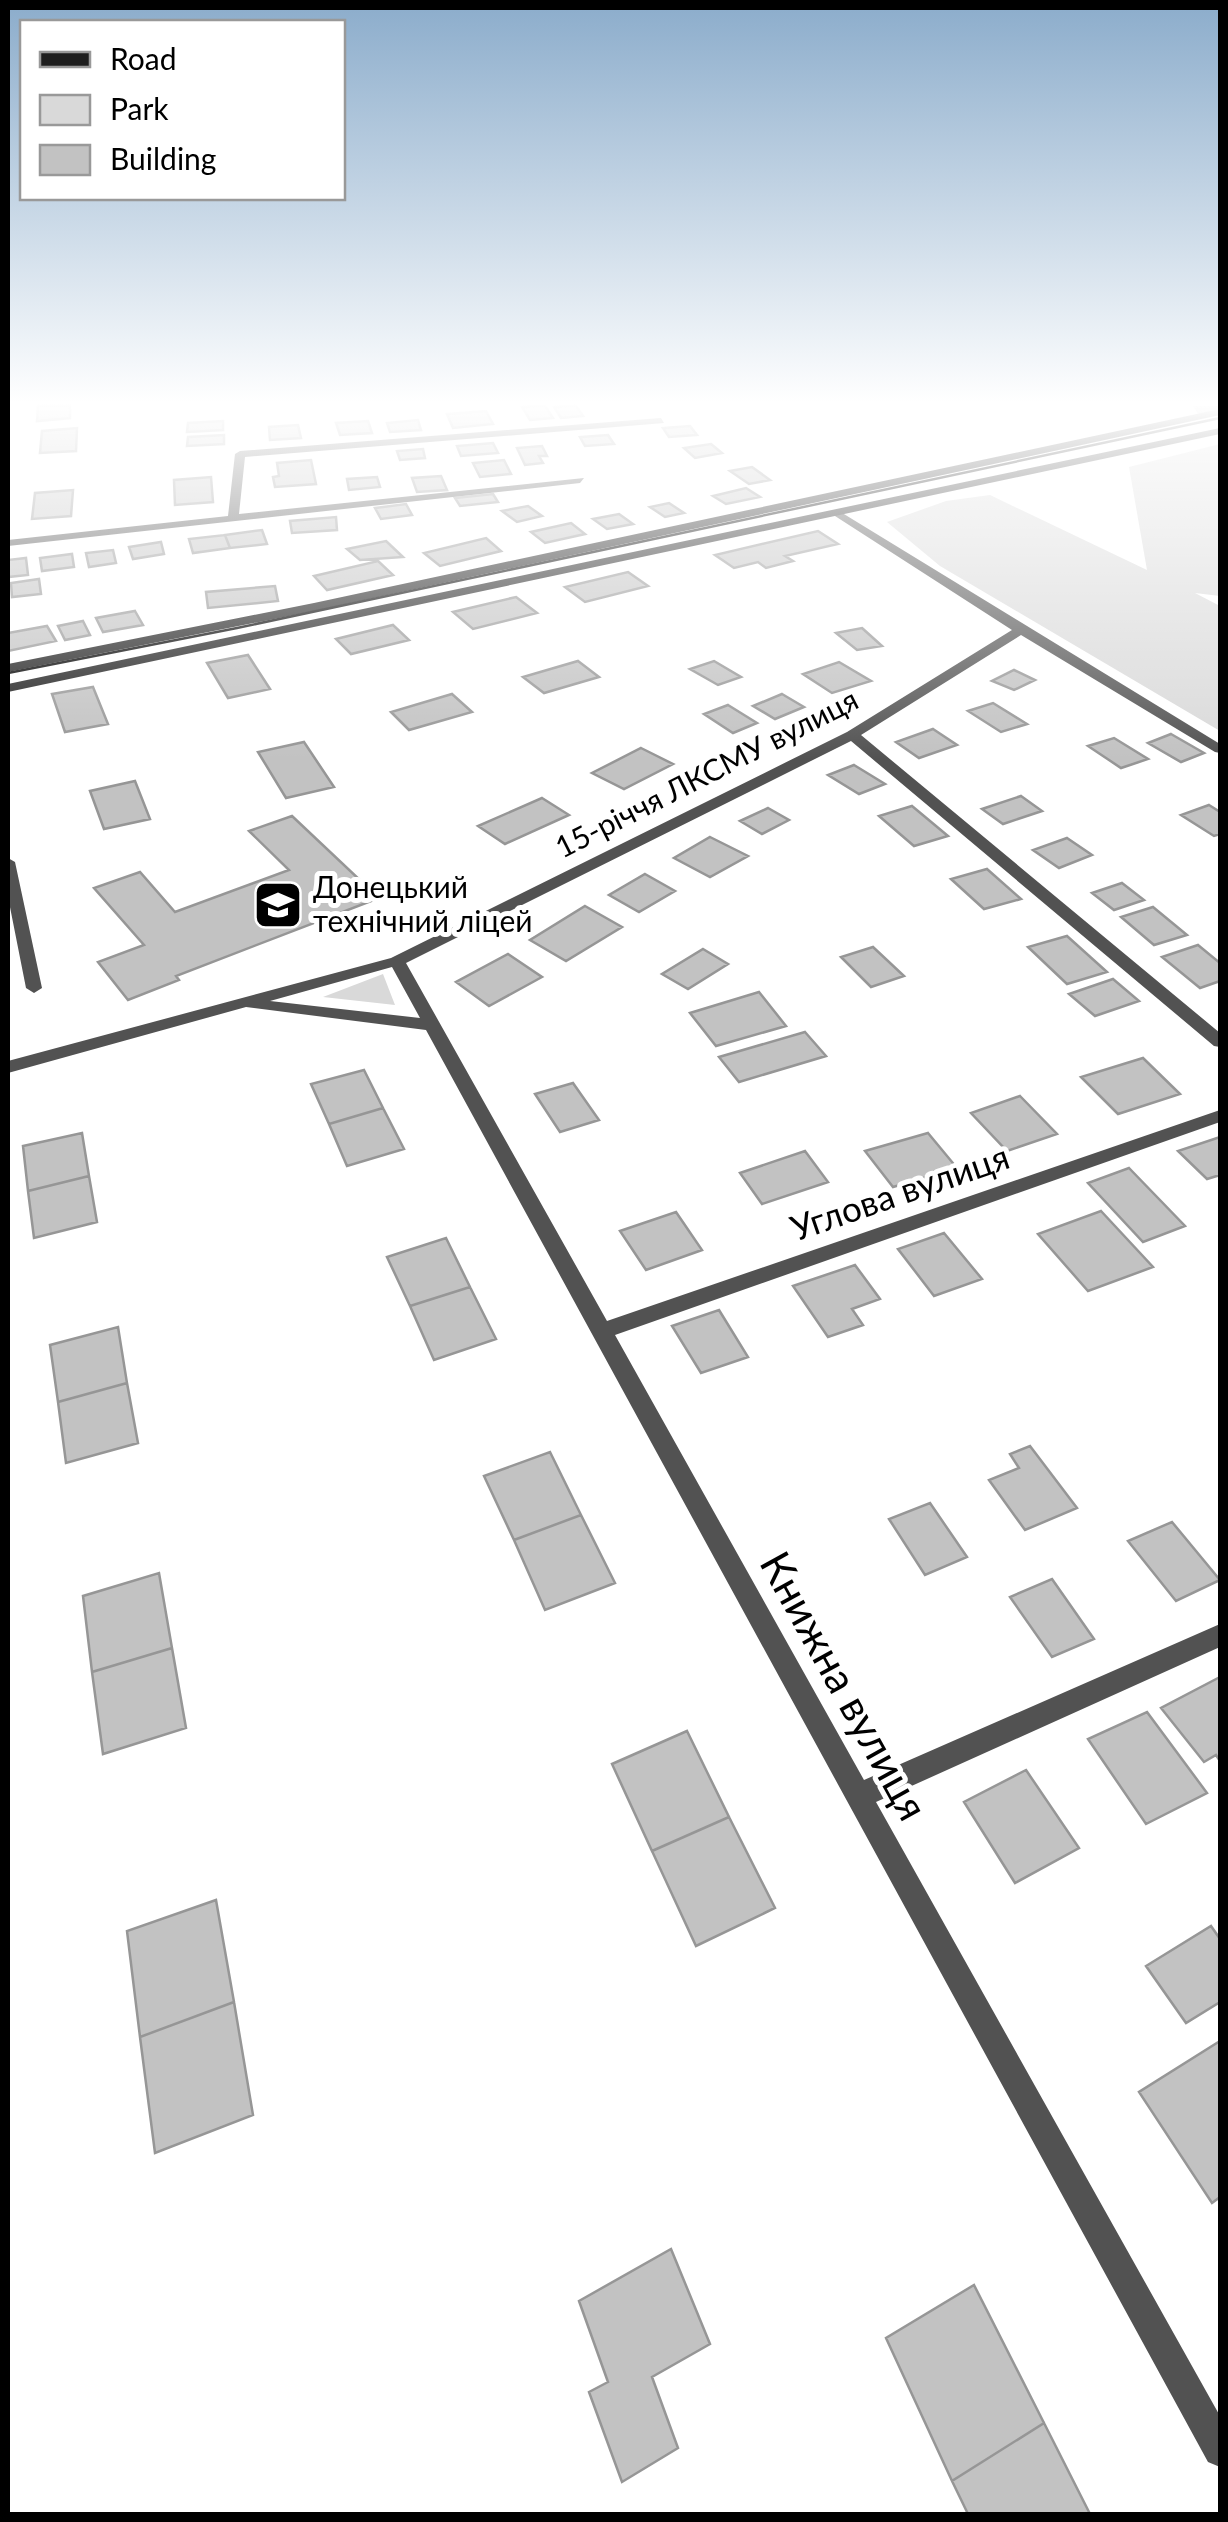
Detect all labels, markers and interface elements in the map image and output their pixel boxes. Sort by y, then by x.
legend [20,20,345,200]
text: Road [110,40,177,76]
text: Park [110,90,169,126]
text: Building [110,140,216,176]
street label: 15-річчя ЛКСМУ вулиця [549,680,863,864]
place label: Донецький технічний ліцей [313,868,533,938]
school or university icon: Донецький технічний ліцей [252,879,304,931]
street label: Углова вулиця [785,1134,1014,1248]
street label: Книжна вулиця [751,1543,939,1828]

